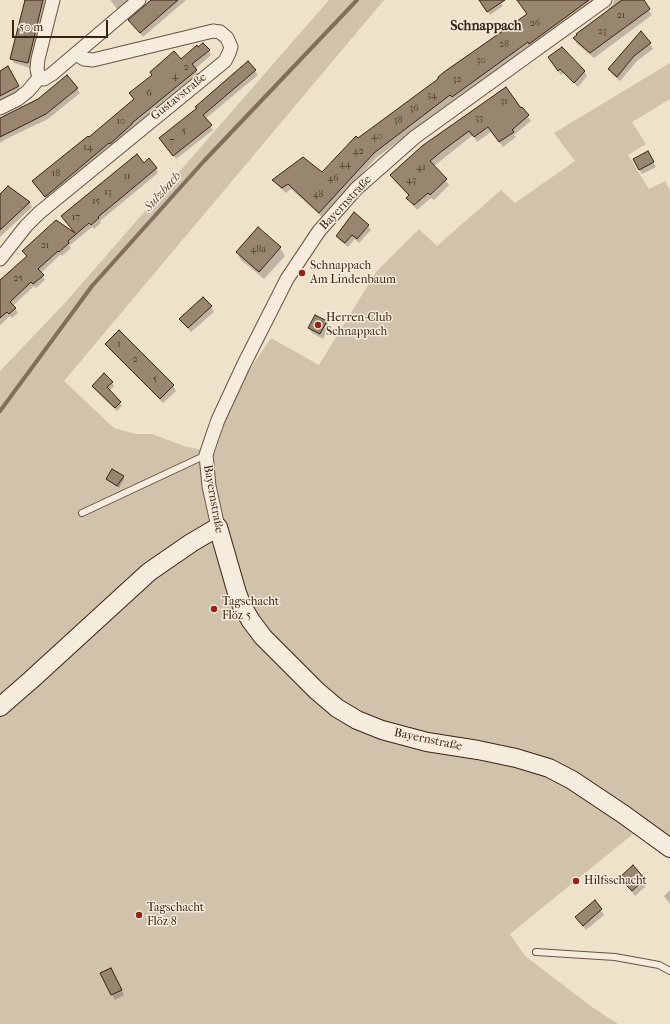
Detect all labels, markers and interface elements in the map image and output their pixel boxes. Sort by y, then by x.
house number: 21 [617,10,625,22]
scale bar [14,12,110,38]
house number: 26 [530,18,540,30]
district label: Schnappach [450,19,522,35]
text: 50 m [19,20,43,34]
house number: 23 [597,26,607,38]
house number: 28 [499,39,509,51]
house number: 30 [476,55,486,67]
house number: 2 [183,62,189,74]
street label: Gustavstraße [148,70,210,124]
house number: 4 [172,71,178,83]
house number: 32 [452,74,462,86]
house number: 6 [146,88,152,100]
house number: 34 [427,90,437,102]
house number: 31 [500,96,508,108]
house number: 36 [409,103,419,115]
house number: 33 [475,113,483,125]
house number: 38 [393,115,403,127]
house number: 10 [116,116,126,128]
house number: 5 [182,126,186,138]
house number: 40 [371,131,383,143]
house number: 7 [170,136,174,148]
house number: 14 [83,142,93,154]
house number: 42 [352,146,364,158]
house number: 44 [339,159,351,171]
house number: 41 [416,162,426,174]
house number: 18 [52,168,60,180]
water label: Sulzbach [141,169,185,215]
house number: 11 [123,171,131,183]
street label: Bayernstraße [317,173,375,233]
house number: 46 [327,173,339,185]
house number: 43 [406,175,416,187]
house number: 13 [104,187,112,199]
house number: 48 [313,189,323,201]
house number: 15 [92,196,100,208]
house number: 17 [72,212,80,224]
house number: 21 [41,240,49,252]
house number: 48a [250,244,266,256]
place label: Schnappach Am Lindenbaum [310,259,396,287]
marker: Schnappach Am Lindenbaum [297,268,307,278]
house number: 25 [13,273,23,285]
place label: Herren-Club Schnappach [326,311,392,339]
marker: Herren-Club Schnappach [313,320,323,330]
house number: 1 [117,339,121,351]
house number: 2 [132,354,138,366]
house number: 5 [153,374,157,386]
street label: Bayernstraße [200,464,226,534]
place label: Tagschacht Flöz 5 [222,595,279,623]
marker: Tagschacht Flöz 5 [209,604,219,614]
street label: Bayernstraße [393,726,463,754]
place label: Hilfsschacht [584,874,647,888]
marker: Hilfsschacht [571,876,581,886]
place label: Tagschacht Flöz 8 [147,901,204,929]
marker: Tagschacht Flöz 8 [134,910,144,920]

